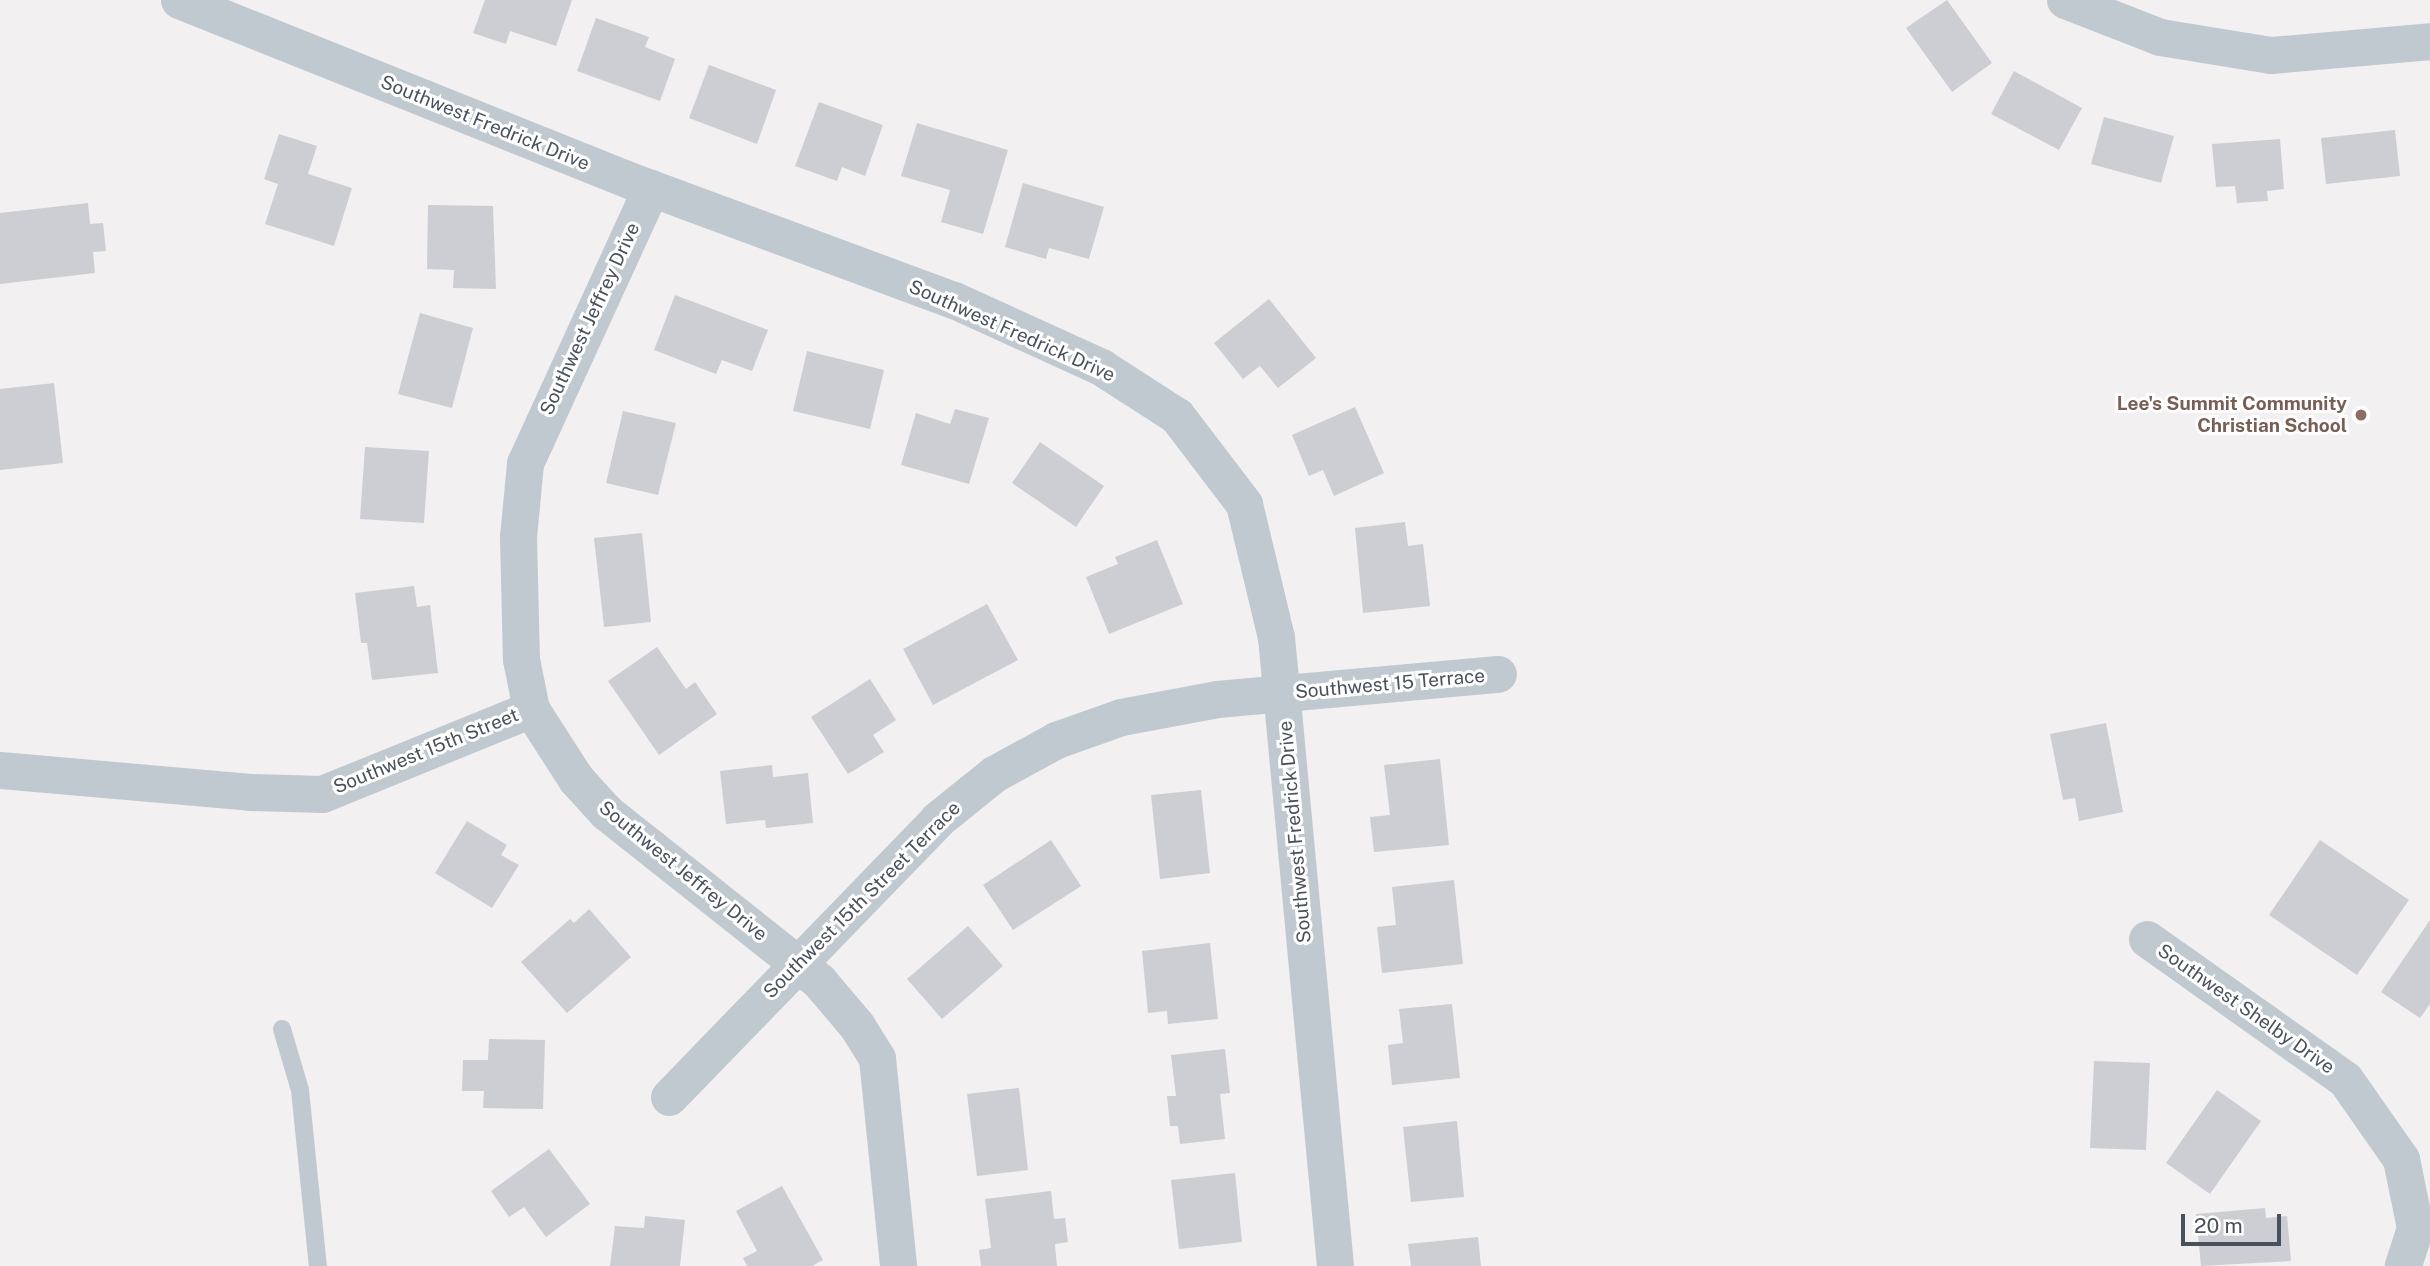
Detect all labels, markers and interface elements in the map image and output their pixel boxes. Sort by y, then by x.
street label: Southwest Fredrick Drive [377,71,593,175]
street label: Southwest Jeffrey Drive [535,219,645,419]
street label: Southwest Fredrick Drive [905,275,1119,387]
place label: Lee's Summit Community Christian School [2117,393,2347,437]
marker: Lee's Summit Community Christian School [2353,407,2369,423]
street label: Southwest 15 Terrace [1294,664,1486,704]
street label: Southwest 15th Street [330,703,522,799]
street label: Southwest Fredrick Drive [1274,720,1316,944]
street label: Southwest Jeffrey Drive [594,796,772,946]
street label: Southwest 15th Street Terrace [759,797,965,1003]
street label: Southwest Shelby Drive [2153,939,2339,1079]
scale bar [2185,1200,2285,1244]
text: 20 m [2194,1213,2243,1238]

